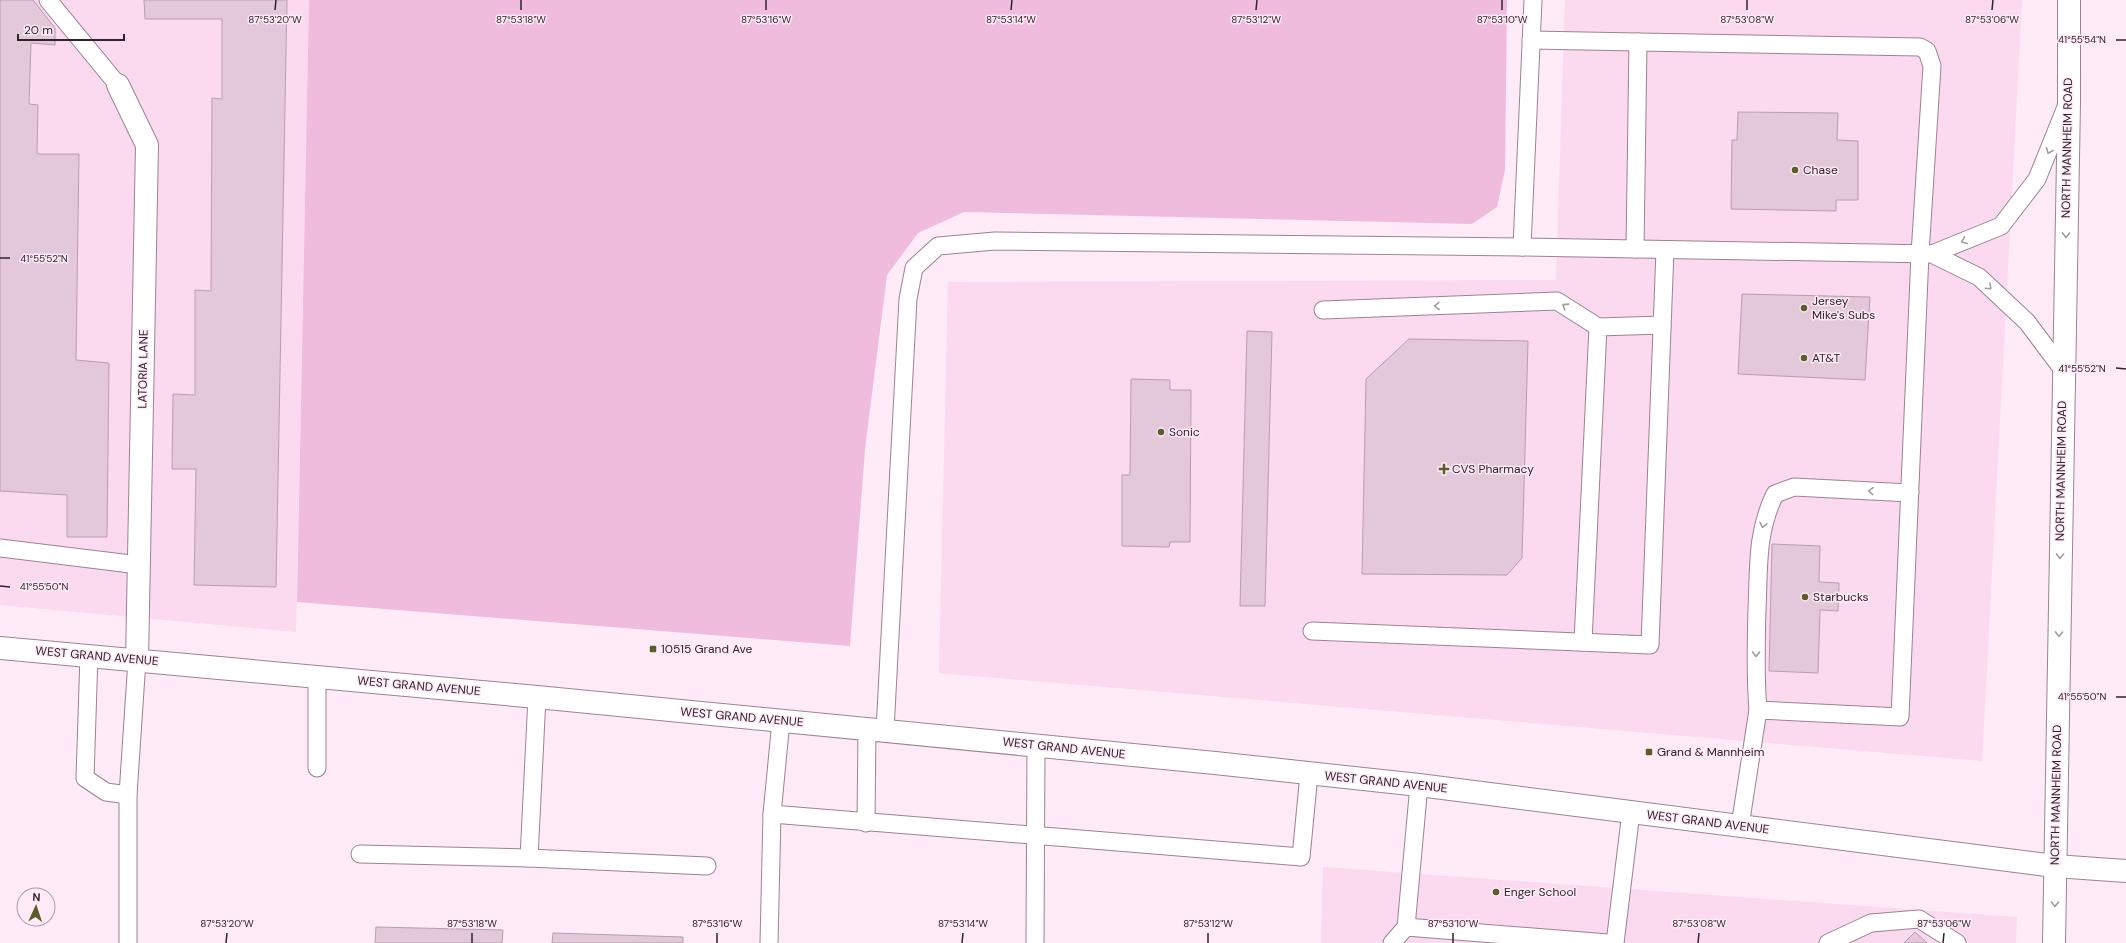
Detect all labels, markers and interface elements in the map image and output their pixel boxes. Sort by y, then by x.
text: 87°53'20"W [248,13,302,26]
text: 87°53'18"W [496,13,546,26]
text: 87°53'16"W [741,13,791,26]
text: 87°53'14"W [986,13,1036,26]
text: 87°53'12"W [1231,13,1281,26]
text: 87°53'10"W [1477,13,1528,26]
text: 87°53'08"W [1720,13,1774,26]
text: 87°53'06"W [1965,13,2019,26]
scale bar [18,16,124,42]
text: 20 m [24,22,53,38]
text: 41°55'54"N [2058,33,2106,46]
street label: NORTH MANNHEIM ROAD [2058,78,2076,218]
one-way arrow [2045,147,2053,154]
place label: Chase [1803,162,1838,178]
marker: Chase [1790,165,1800,175]
one-way arrow [2062,232,2070,238]
one-way arrow [1960,236,1968,244]
text: 41°55'52"N [20,252,68,265]
one-way arrow [1985,282,1992,289]
place label: Jersey Mike's Subs [1812,293,1875,323]
one-way arrow [1434,302,1440,310]
one-way arrow [1562,303,1569,311]
marker: Jersey Mike's Subs [1799,303,1809,313]
street label: LATORIA LANE [134,329,152,409]
place label: AT&T [1812,350,1840,366]
marker: AT&T [1799,353,1809,363]
text: 41°55'52"N [2058,362,2106,375]
street label: NORTH MANNHEIM ROAD [2052,401,2070,541]
place label: Sonic [1169,424,1200,440]
marker: Sonic [1156,427,1166,437]
place label: CVS Pharmacy [1452,461,1534,477]
marker: CVS Pharmacy [1439,464,1449,474]
one-way arrow [1868,487,1874,495]
one-way arrow [1760,521,1768,528]
one-way arrow [2056,553,2064,559]
text: 41°55'50"N [20,580,68,593]
place label: Starbucks [1813,589,1869,605]
marker: Starbucks [1800,592,1810,602]
one-way arrow [2054,631,2063,637]
place label: 10515 Grand Ave [661,641,753,657]
street label: WEST GRAND AVENUE [35,643,159,669]
marker: 10515 Grand Ave [648,644,658,654]
one-way arrow [1752,651,1760,657]
street label: WEST GRAND AVENUE [357,673,481,699]
text: 41°55'50"N [2058,690,2106,703]
street label: WEST GRAND AVENUE [680,704,804,730]
street label: NORTH MANNHEIM ROAD [2047,725,2065,865]
street label: WEST GRAND AVENUE [1002,734,1126,762]
place label: Grand & Mannheim [1657,744,1764,760]
marker: Grand & Mannheim [1644,747,1654,757]
street label: WEST GRAND AVENUE [1324,768,1448,796]
street label: WEST GRAND AVENUE [1646,807,1771,837]
place label: Enger School [1504,884,1576,900]
north arrow [16,887,56,927]
marker: Enger School [1491,887,1501,897]
text: N [32,890,41,904]
one-way arrow [2051,901,2059,907]
text: 87°53'20"W [200,917,254,930]
text: 87°53'18"W [447,917,497,930]
text: 87°53'16"W [692,917,742,930]
text: 87°53'14"W [938,917,988,930]
text: 87°53'12"W [1183,917,1233,930]
text: 87°53'10"W [1428,917,1479,930]
text: 87°53'08"W [1672,917,1726,930]
text: 87°53'06"W [1917,917,1971,930]

